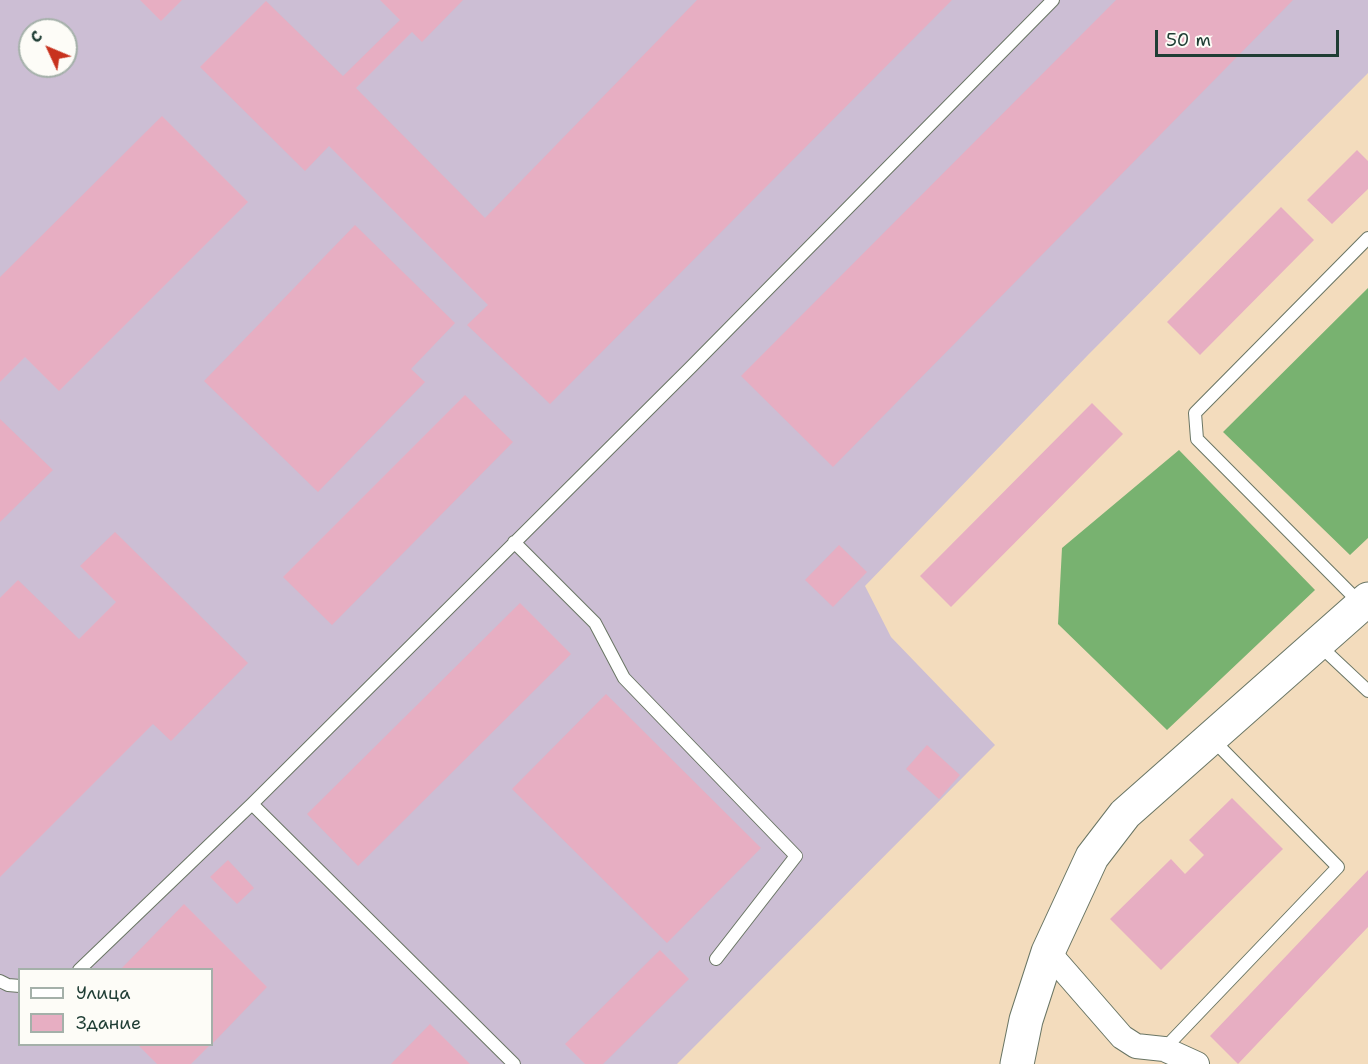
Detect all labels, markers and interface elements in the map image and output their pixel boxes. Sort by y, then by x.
north arrow [18,18,78,78]
scale bar [1158,18,1342,56]
text: С [25,26,47,47]
text: 50 m [1166,28,1211,52]
legend [18,968,213,1046]
text: Улица [76,981,130,1005]
text: Здание [76,1011,141,1035]

